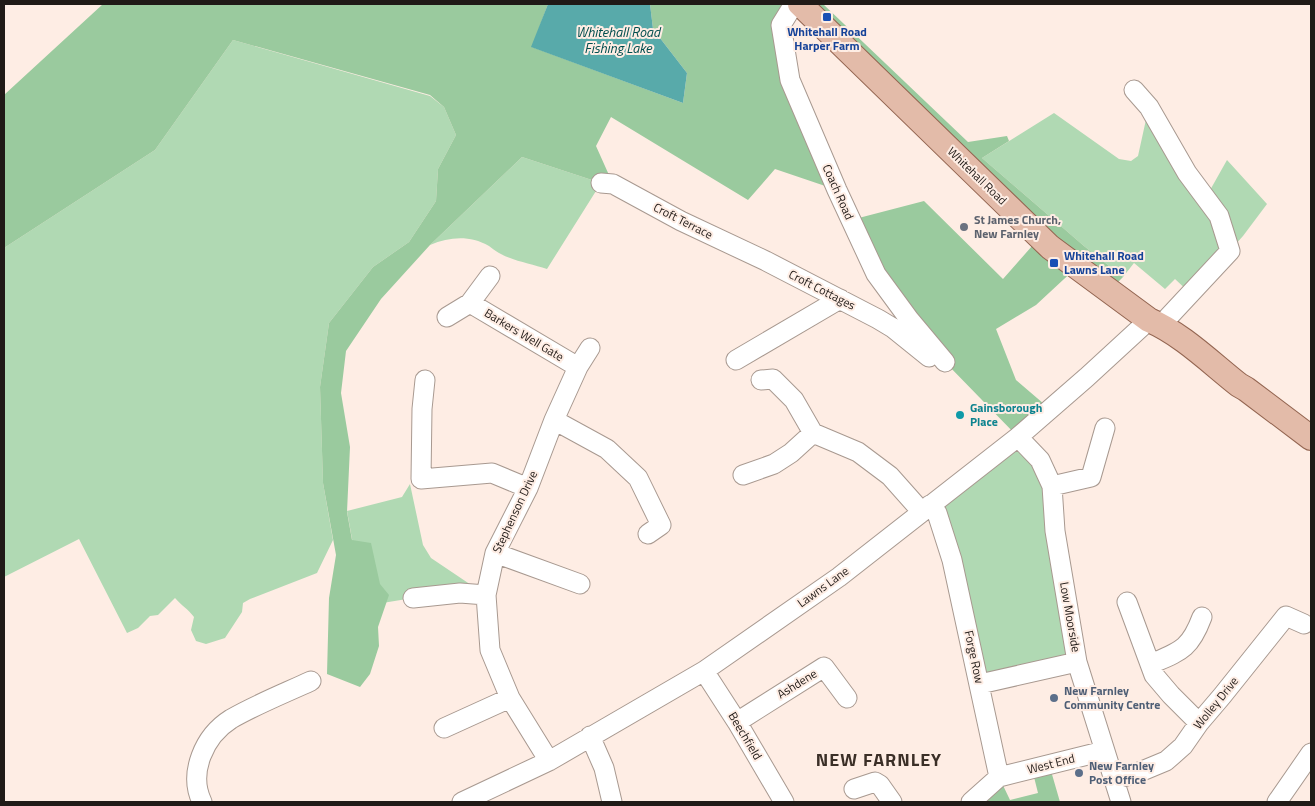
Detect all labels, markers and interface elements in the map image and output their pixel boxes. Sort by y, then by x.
marker: Whitehall Road Harper Farm [821,11,833,23]
water label: Whitehall Road Fishing Lake [576,21,662,58]
place label: Whitehall Road Harper Farm [787,22,867,55]
street label: Whitehall Road [943,142,1012,209]
street label: Coach Road [818,161,859,223]
street label: Croft Terrace [650,197,716,244]
place label: St James Church, New Farnley [974,210,1061,243]
marker: St James Church, New Farnley [958,221,970,233]
place label: Whitehall Road Lawns Lane [1064,246,1144,279]
marker: Whitehall Road Lawns Lane [1048,257,1060,269]
street label: Croft Cottages [786,265,859,315]
street label: Barkers Well Gate [481,303,568,366]
place label: Gainsborough Place [970,398,1042,431]
marker: Gainsborough Place [954,409,966,421]
street label: Stephenson Drive [487,467,542,556]
street label: Lawns Lane [793,561,852,612]
street label: Low Moorside [1055,580,1086,654]
street label: Forge Row [960,628,989,685]
street label: Ashdene [773,664,820,703]
street label: Wolley Drive [1188,672,1243,733]
place label: New Farnley Community Centre [1064,681,1160,714]
marker: New Farnley Community Centre [1048,692,1060,704]
street label: Beechfield [724,708,767,763]
district label: NEW FARNLEY [816,746,942,773]
street label: West End [1025,748,1077,779]
place label: New Farnley Post Office [1089,756,1154,789]
marker: New Farnley Post Office [1073,767,1085,779]

